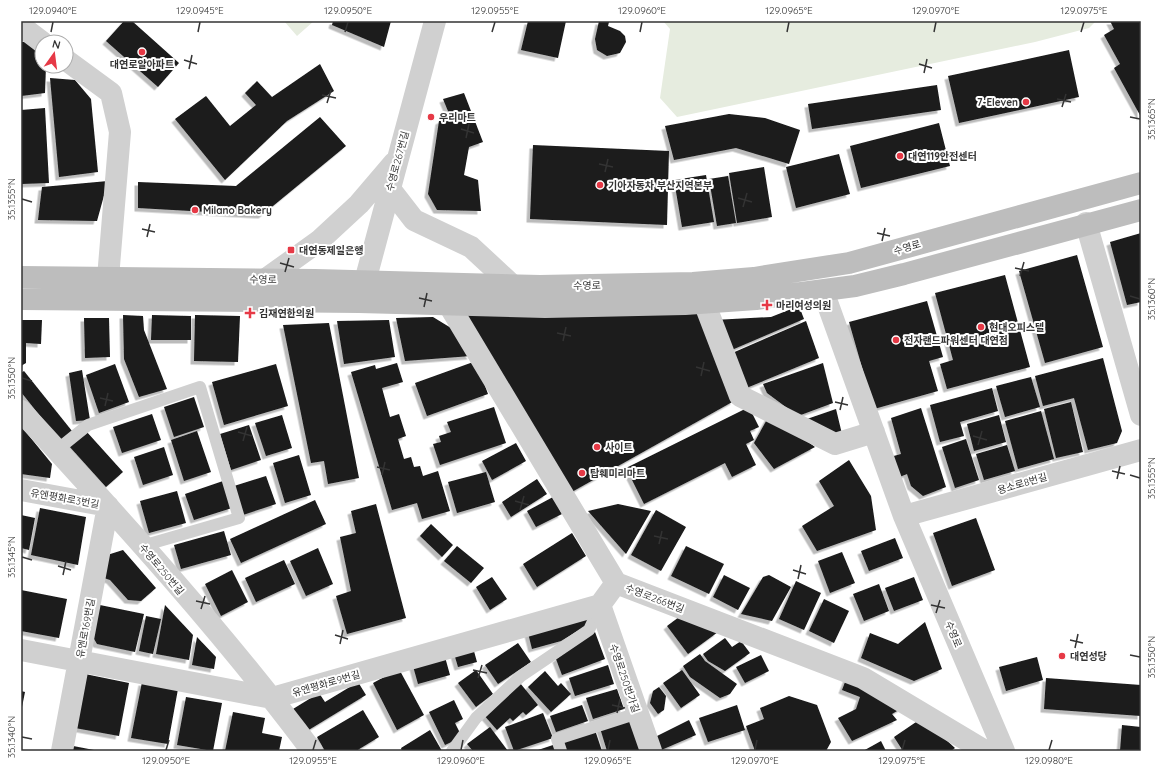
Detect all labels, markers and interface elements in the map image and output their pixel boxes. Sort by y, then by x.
text: 129.0940°E [29,4,77,17]
text: 129.0945°E [176,4,224,17]
text: 129.0950°E [324,4,372,17]
text: 129.0955°E [471,4,519,17]
text: 129.0960°E [618,4,666,17]
text: 129.0965°E [765,4,813,17]
text: 129.0970°E [912,4,960,17]
text: 129.0975°E [1060,4,1108,17]
north arrow [34,34,74,74]
text: N [51,37,62,52]
marker: 대연로얄아파트 [137,47,147,57]
place label: 대연로얄아파트 [110,58,174,71]
place label: 7-Eleven [977,96,1018,109]
marker: 7-Eleven [1021,97,1031,107]
text: 35.1365°N [1145,98,1158,140]
place label: 우리마트 [439,111,476,124]
marker: 우리마트 [426,112,436,122]
street label: 수영로267번길 [383,129,412,193]
place label: 대연119안전센터 [908,150,977,163]
marker: 대연119안전센터 [895,151,905,161]
text: 35.1355°N [5,178,18,220]
place label: 기아자동차 부산지역본부 [608,179,712,192]
marker: 기아자동차 부산지역본부 [595,180,605,190]
place label: Milano Bakery [203,204,272,217]
marker: Milano Bakery [190,205,200,215]
street label: 수영로 [892,237,922,258]
place label: 대연동제일은행 [299,244,363,257]
marker: 대연동제일은행 [286,245,296,255]
street label: 수영로 [249,273,277,286]
text: 35.1360°N [1145,278,1158,320]
street label: 수영로 [573,279,601,292]
marker: 마리여성의원 [761,299,773,311]
place label: 마리여성의원 [776,299,831,312]
marker: 김재연한의원 [244,307,256,319]
place label: 김재연한의원 [259,307,314,320]
place label: 현대오피스텔 [989,321,1044,334]
marker: 현대오피스텔 [976,322,986,332]
place label: 전자랜드파워센터 대연점 [904,334,1008,347]
marker: 전자랜드파워센터 대연점 [891,335,901,345]
text: 35.1350°N [5,357,18,399]
place label: 사이트 [605,441,633,454]
marker: 사이트 [592,442,602,452]
text: 35.1355°N [1145,457,1158,499]
place label: 탑훼미리마트 [590,467,645,480]
marker: 탑훼미리마트 [577,468,587,478]
street label: 용소로8번길 [996,470,1049,497]
street label: 유엔평화로3번길 [29,486,100,511]
text: 35.1345°N [5,536,18,578]
street label: 수영로250번길 [136,541,187,598]
street label: 수영로266번길 [623,581,686,616]
street label: 유엔로169번길 [73,597,98,659]
street label: 수영로 [942,619,965,649]
text: 35.1350°N [1145,636,1158,678]
street label: 수영로250번가길 [607,642,642,714]
place label: 대연성당 [1070,650,1107,663]
marker: 대연성당 [1057,651,1067,661]
street label: 유엔평화로9번길 [291,668,362,699]
text: 35.1340°N [5,716,18,758]
text: 129.0950°E [142,754,190,767]
text: 129.0955°E [289,754,337,767]
text: 129.0960°E [437,754,485,767]
text: 129.0965°E [584,754,632,767]
text: 129.0970°E [731,754,779,767]
text: 129.0975°E [878,754,926,767]
text: 129.0980°E [1025,754,1073,767]

